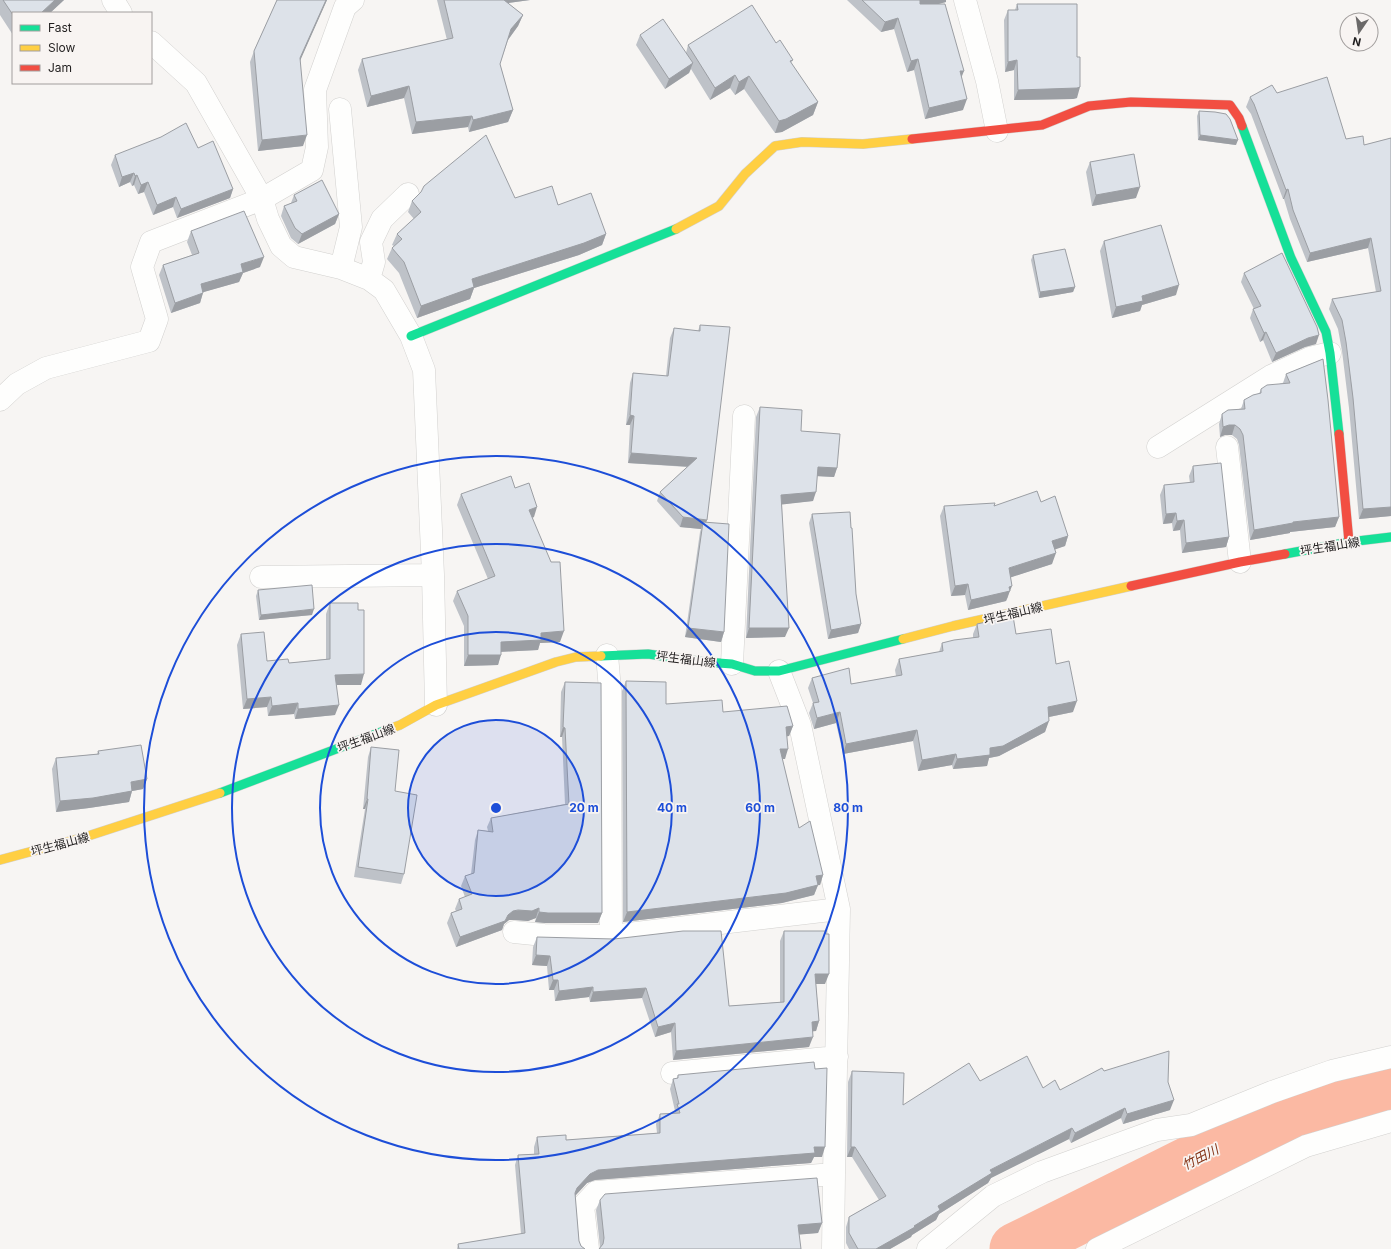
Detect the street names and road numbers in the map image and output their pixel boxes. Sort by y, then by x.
street label: 坪生福山線 [1299,534,1361,558]
street label: 坪生福山線 [982,599,1044,627]
street label: 坪生福山線 [655,648,717,670]
street label: 坪生福山線 [335,721,397,755]
street label: 坪生福山線 [29,829,91,859]

